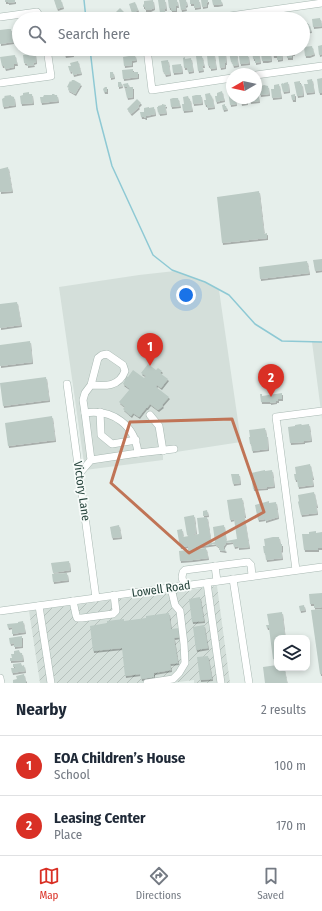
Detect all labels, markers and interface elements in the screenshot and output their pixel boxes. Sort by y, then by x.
search box [12,12,310,56]
icon: search [26,23,48,45]
text: Search here [58,25,130,43]
north arrow [226,68,262,104]
your location [176,285,196,305]
pin: 1 [137,333,163,366]
pin: 2 [258,364,284,397]
street label: Victory Lane [71,460,93,522]
street label: Lowell Road [131,578,191,600]
map controls [274,635,310,671]
button: layers [274,635,310,671]
text: Nearby [16,699,67,720]
text: 2 results [261,702,306,717]
text: EOA Children’s House [54,749,185,767]
text: 1 [26,758,32,773]
text: 100 m [274,758,306,773]
text: School [54,767,90,782]
text: Leasing Center [54,809,146,827]
text: 2 [26,818,32,833]
text: 170 m [276,818,306,833]
text: Place [54,827,82,842]
tab: Map [38,865,60,902]
tab: Directions [136,865,181,902]
tab: Saved [257,865,284,902]

